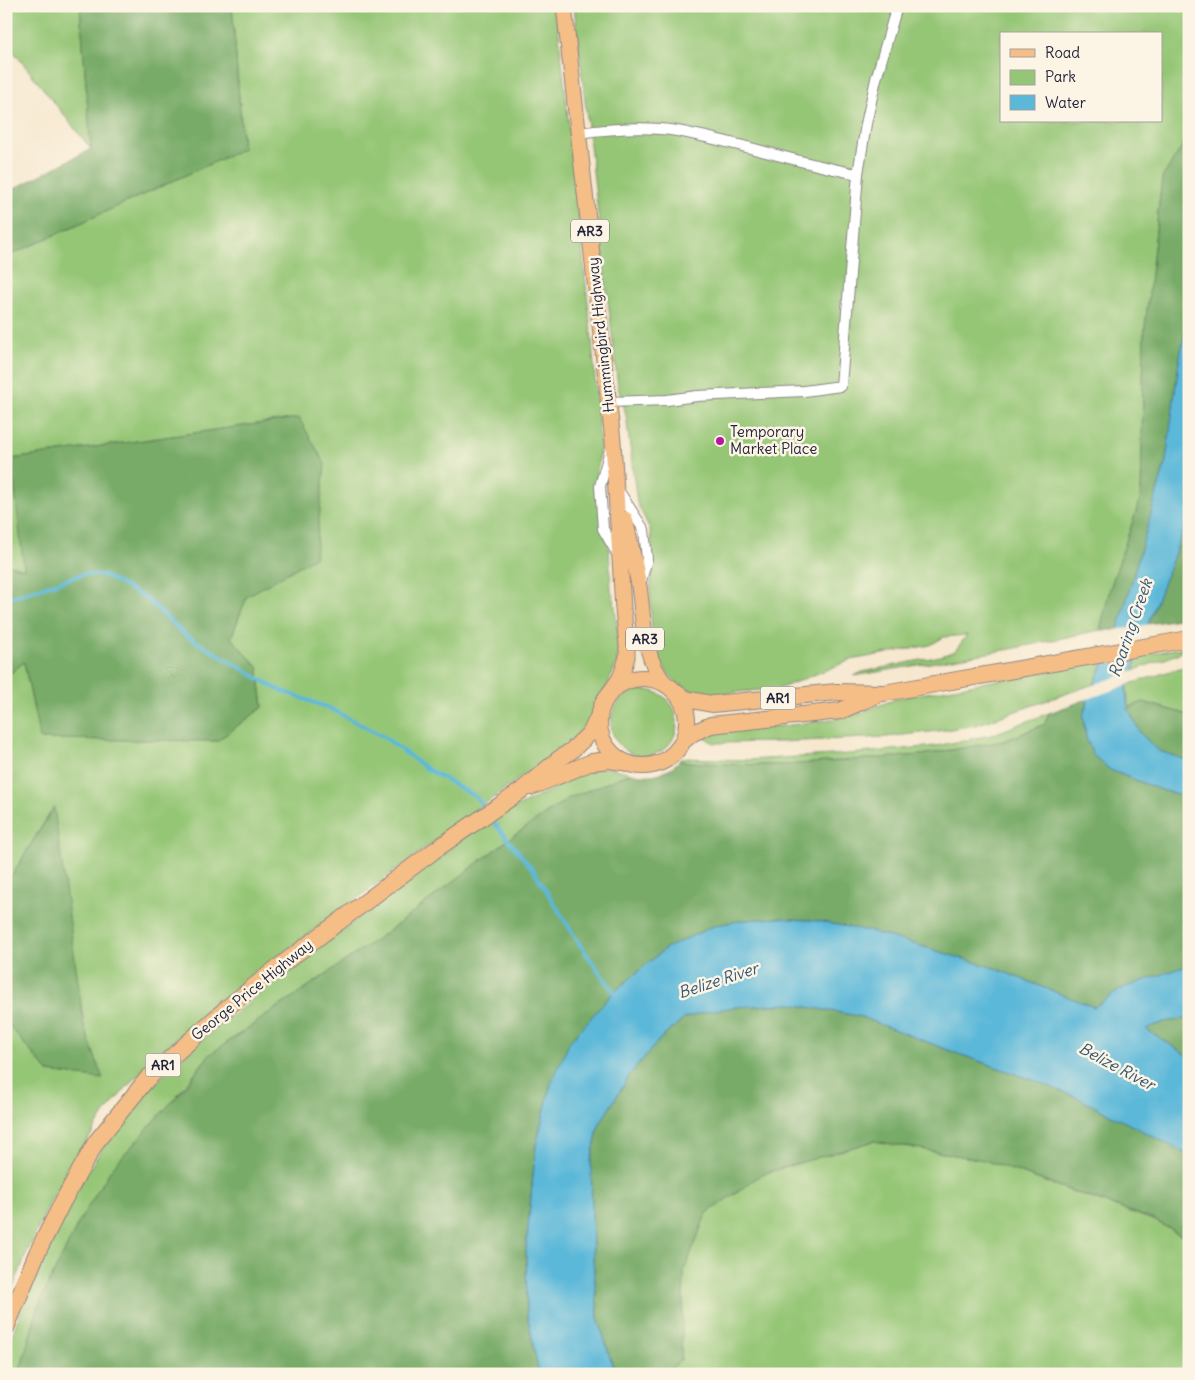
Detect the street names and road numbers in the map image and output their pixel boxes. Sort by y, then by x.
road number: AR3 [571,220,609,242]
street label: Hummingbird Highway [583,256,618,414]
road number: AR3 [626,628,664,650]
road number: AR1 [760,686,796,710]
street label: George Price Highway [187,935,316,1044]
road number: AR1 [146,1054,180,1076]

